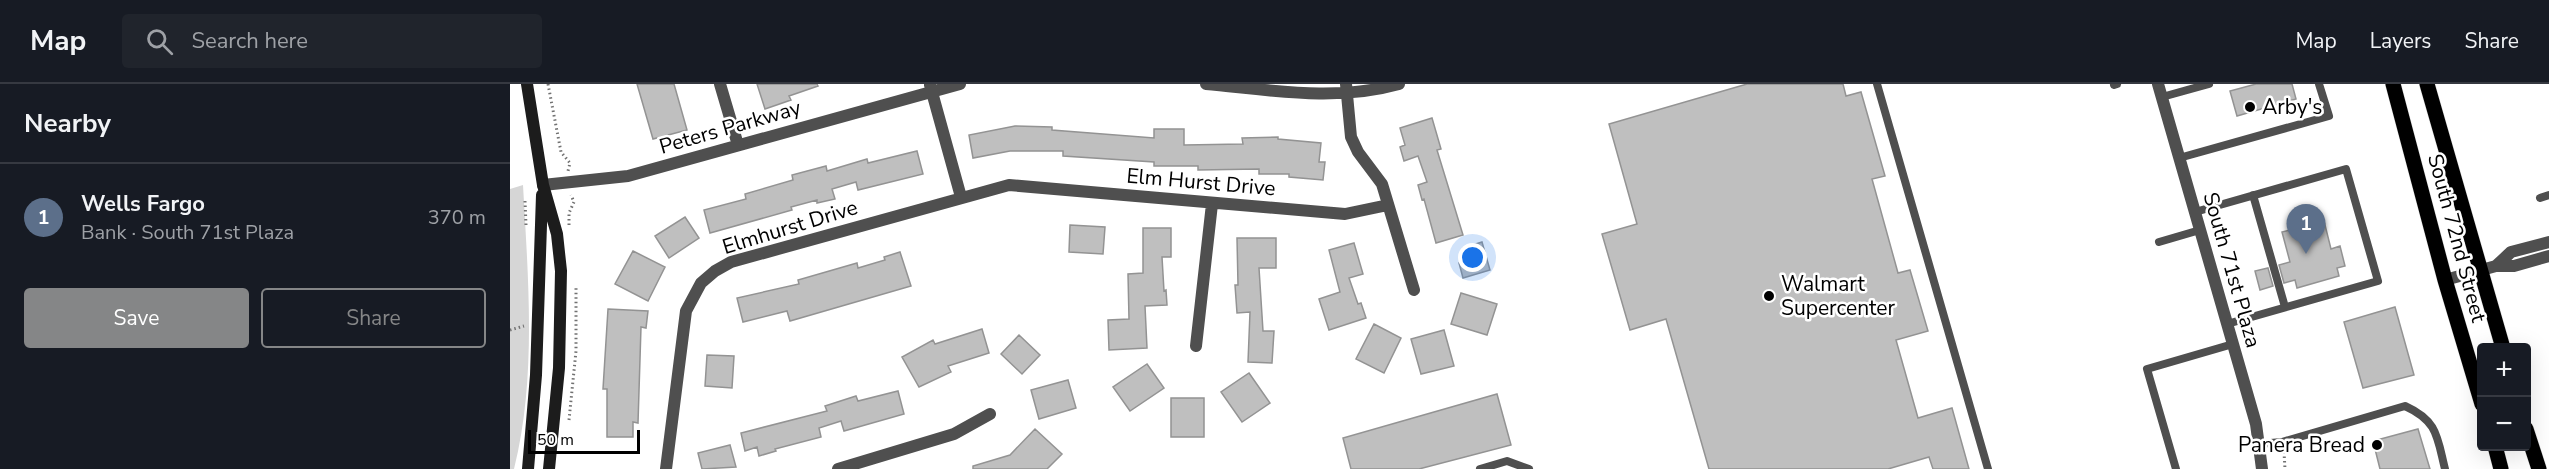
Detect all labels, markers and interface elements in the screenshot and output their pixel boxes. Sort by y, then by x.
search box [122,14,542,68]
text: Map [30,22,86,60]
icon: search [143,25,176,58]
text: Search here [191,26,308,56]
text: Map [2295,27,2337,55]
text: Layers [2370,27,2431,55]
text: Share [2464,27,2519,55]
street label: Peters Parkway [656,93,804,161]
place label: Arby's [2262,93,2322,121]
marker: Arby's [2243,100,2257,114]
text: Nearby [24,106,111,141]
street label: South 72nd Street [2421,151,2493,326]
street label: Elm Hurst Drive [1125,162,1277,202]
text: Wells Fargo [81,189,205,219]
street label: South 71st Plaza [2196,189,2268,351]
street label: Elmhurst Drive [719,193,861,261]
text: 1 [38,204,50,231]
text: 370 m [428,204,486,231]
pin: 1 [2286,204,2326,254]
text: Bank · South 71st Plaza [81,219,294,246]
your location [1458,243,1487,272]
place label: Walmart Supercenter [1781,270,1896,322]
button: Save [24,288,249,348]
button: Share [261,288,486,348]
marker: Walmart Supercenter [1762,289,1776,303]
map controls [2477,343,2531,451]
button: + [2477,343,2531,397]
button: − [2477,397,2531,451]
scale bar [528,427,640,454]
text: 50 m [537,429,574,451]
place label: Panera Bread [2238,431,2365,459]
marker: Panera Bread [2370,438,2384,452]

